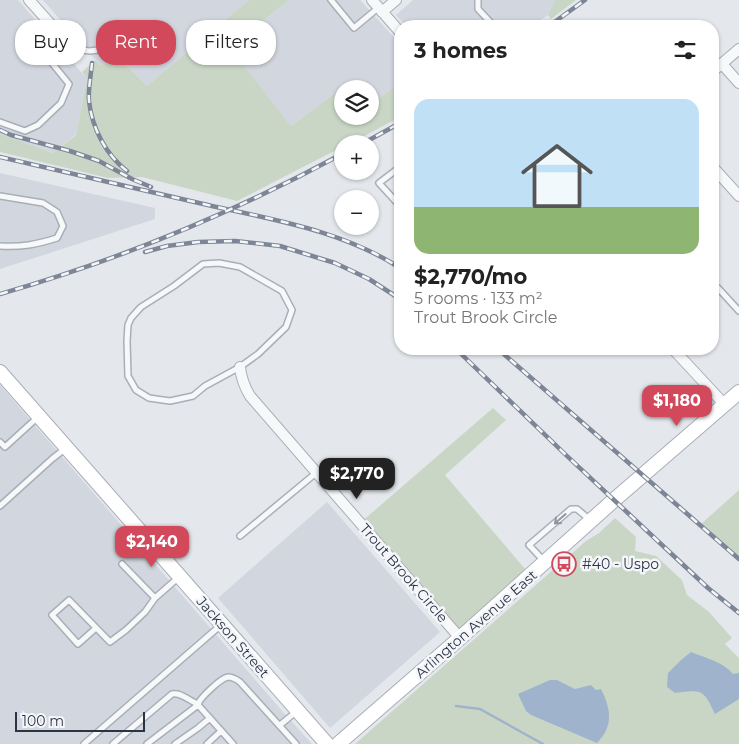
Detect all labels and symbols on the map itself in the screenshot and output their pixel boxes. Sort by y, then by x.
pin: $1,180 [636,384,718,427]
pin: $2,770 [316,458,398,500]
one-way arrow [553,513,566,525]
street label: Trout Brook Circle [356,520,452,626]
pin: $2,140 [111,526,193,568]
bus stop icon: #40 - Uspo [551,551,577,577]
place label: #40 - Uspo [582,555,659,573]
street label: Arlington Avenue East [411,566,541,682]
street label: Jackson Street [192,592,274,682]
scale bar [15,709,145,732]

